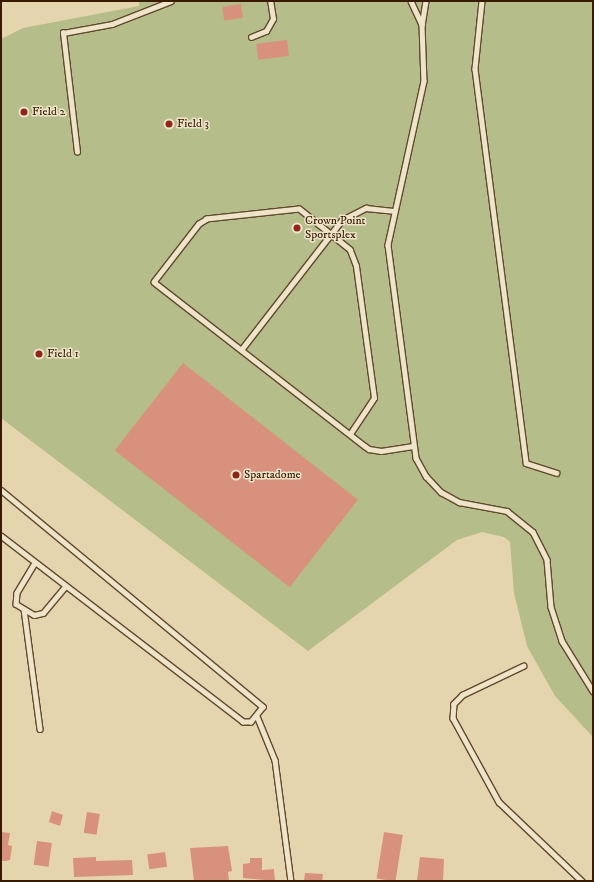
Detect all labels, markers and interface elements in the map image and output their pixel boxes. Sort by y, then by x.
place label: Field 2 [32,105,65,119]
marker: Field 2 [19,107,29,117]
place label: Field 3 [177,117,209,131]
marker: Field 3 [164,119,174,129]
place label: Crown Point Sportsplex [305,214,365,242]
marker: Crown Point Sportsplex [292,223,302,233]
place label: Field 1 [47,347,79,361]
marker: Field 1 [34,349,44,359]
place label: Spartadome [244,468,301,482]
marker: Spartadome [231,470,241,480]

